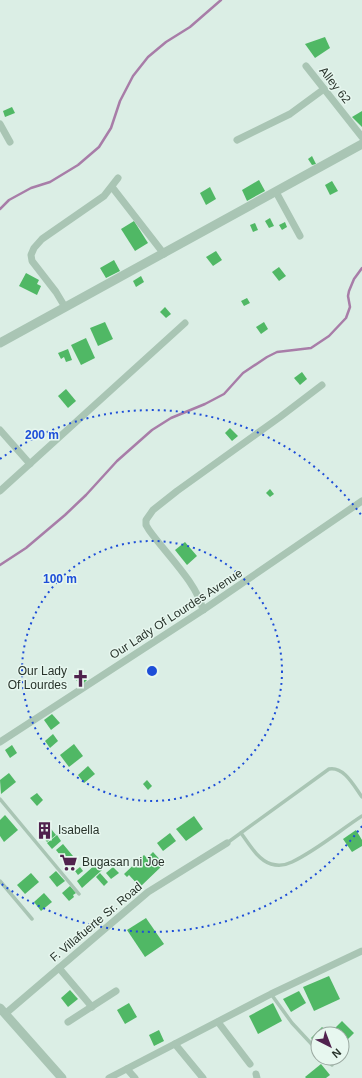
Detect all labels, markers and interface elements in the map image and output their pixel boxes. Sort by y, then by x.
street label: Alley 62 [316,64,354,106]
text: 200 m [25,428,59,442]
street label: Our Lady Of Lourdes Avenue [107,566,245,662]
text: 100 m [43,572,77,586]
place label: Our Lady Of Lourdes [8,664,67,692]
centre of rings [145,664,159,678]
church icon: Our Lady Of Lourdes [70,668,90,688]
building icon: Isabella [35,820,55,840]
place label: Isabella [58,823,100,837]
supermarket icon: Bugasan ni Joe [59,852,79,872]
place label: Bugasan ni Joe [82,855,165,869]
street label: F. Villafuerte Sr. Road [47,879,145,965]
north arrow [310,1026,350,1066]
text: N [330,1046,344,1061]

